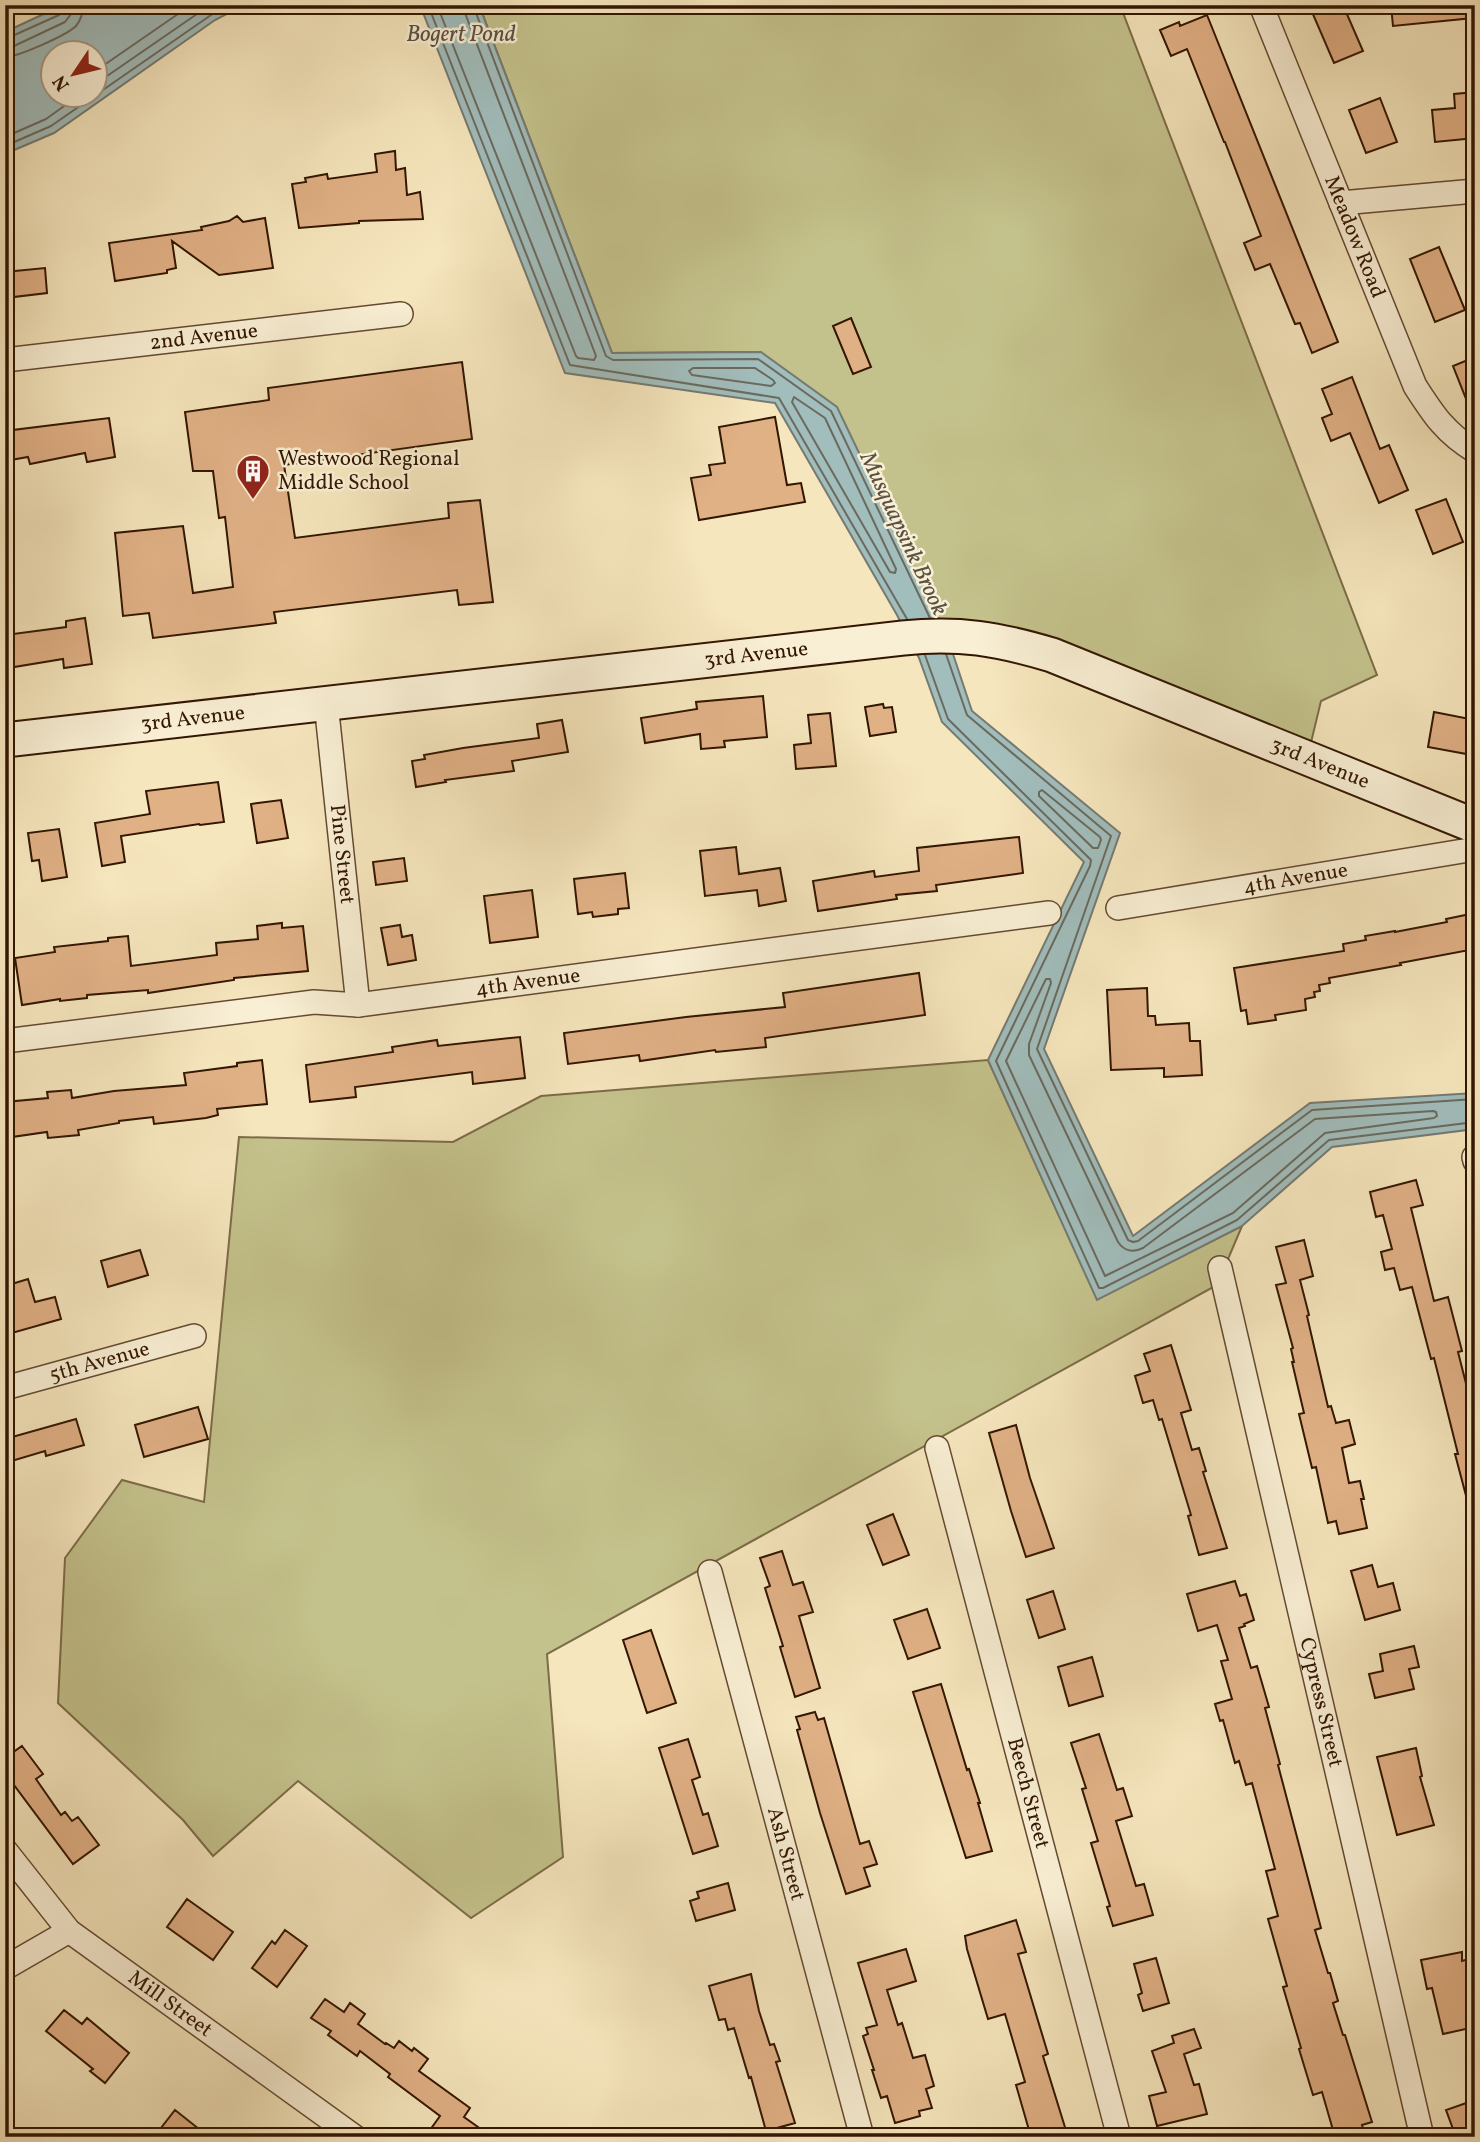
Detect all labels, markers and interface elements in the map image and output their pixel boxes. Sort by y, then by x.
water label: Bogert Pond [406,19,516,51]
north arrow [38,38,108,108]
text: N [47,69,76,96]
street label: Meadow Road [1317,171,1392,302]
street label: 2nd Avenue [148,316,259,358]
place label: Westwood Regional Middle School [278,445,460,498]
water label: Musquapsink Brook [851,446,955,621]
building icon: Westwood Regional Middle School [234,452,272,501]
street label: 3rd Avenue [703,634,810,675]
street label: 3rd Avenue [139,698,246,739]
street label: 3rd Avenue [1266,730,1374,796]
street label: Pine Street [322,803,362,906]
street label: 4th Avenue [1241,856,1350,902]
street label: 4th Avenue [474,961,582,1004]
street label: 5th Avenue [46,1334,153,1390]
street label: Cypress Street [1292,1635,1350,1770]
street label: Beech Street [1000,1734,1057,1852]
street label: Ash Street [759,1804,812,1904]
street label: Mill Street [122,1964,218,2044]

